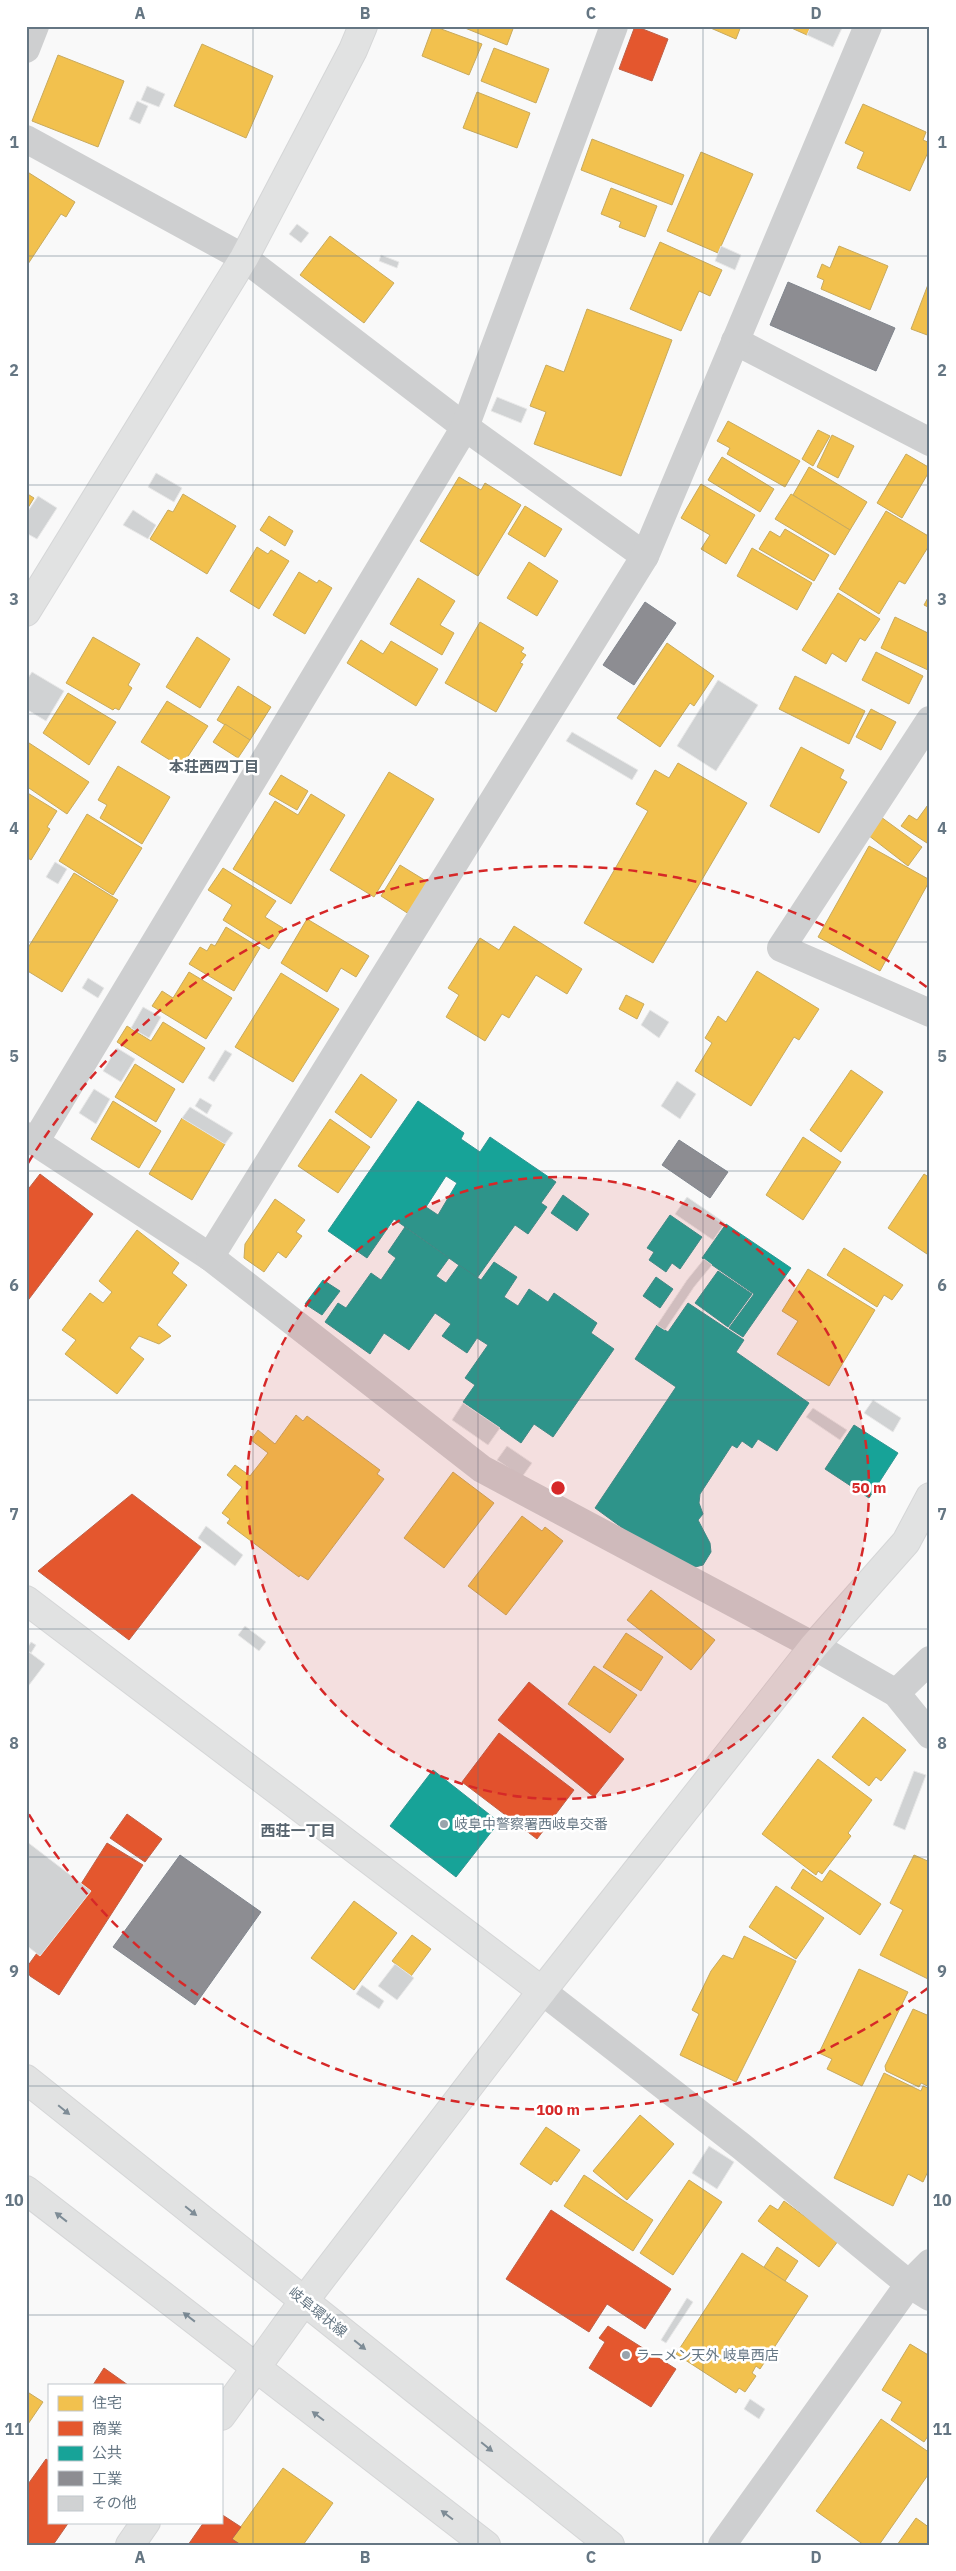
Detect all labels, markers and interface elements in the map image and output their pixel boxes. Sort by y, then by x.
text: A [135,3,146,23]
text: B [360,3,371,23]
text: C [586,3,596,23]
text: D [810,3,822,23]
text: 1 [9,132,19,152]
text: 1 [937,132,947,152]
text: 2 [9,360,19,380]
text: 2 [937,360,947,380]
text: 3 [9,589,19,609]
text: 3 [937,589,947,609]
district label: 本荘西四丁目 [169,757,259,776]
text: 4 [9,818,19,838]
text: 4 [937,818,947,838]
text: 5 [9,1046,19,1066]
text: 5 [937,1046,947,1066]
text: 6 [9,1275,19,1295]
text: 6 [937,1275,947,1295]
text: 50 m [852,1478,886,1497]
centre of rings [549,1479,567,1497]
text: 7 [9,1504,19,1524]
text: 7 [937,1504,947,1524]
text: 8 [9,1733,19,1753]
text: 8 [937,1733,947,1753]
place label: 岐阜中警察署西岐阜交番 [454,1815,608,1833]
marker: 岐阜中警察署西岐阜交番 [438,1818,450,1830]
district label: 西荘一丁目 [260,1821,336,1840]
text: 9 [9,1961,19,1981]
text: 9 [937,1961,947,1981]
text: 100 m [536,2100,580,2119]
one-way arrow [58,2104,71,2115]
text: 10 [4,2190,24,2210]
text: 10 [932,2190,952,2210]
one-way arrow [185,2206,198,2217]
one-way arrow [55,2212,68,2223]
street label: 岐阜環状線 [285,2283,351,2341]
one-way arrow [183,2312,196,2322]
one-way arrow [353,2340,366,2351]
place label: ラーメン天外 岐阜西店 [636,2346,779,2364]
marker: ラーメン天外 岐阜西店 [620,2349,632,2361]
legend [48,2384,222,2524]
text: 住宅 [92,2393,122,2412]
one-way arrow [312,2411,325,2422]
text: 11 [4,2419,24,2439]
text: 商業 [92,2419,122,2438]
text: 11 [932,2419,952,2439]
one-way arrow [480,2441,493,2452]
text: 公共 [92,2443,122,2462]
text: 工業 [92,2469,122,2488]
text: その他 [92,2493,137,2512]
one-way arrow [440,2510,454,2520]
text: A [135,2547,146,2567]
text: B [360,2547,371,2567]
text: C [586,2547,596,2567]
text: D [810,2547,822,2567]

